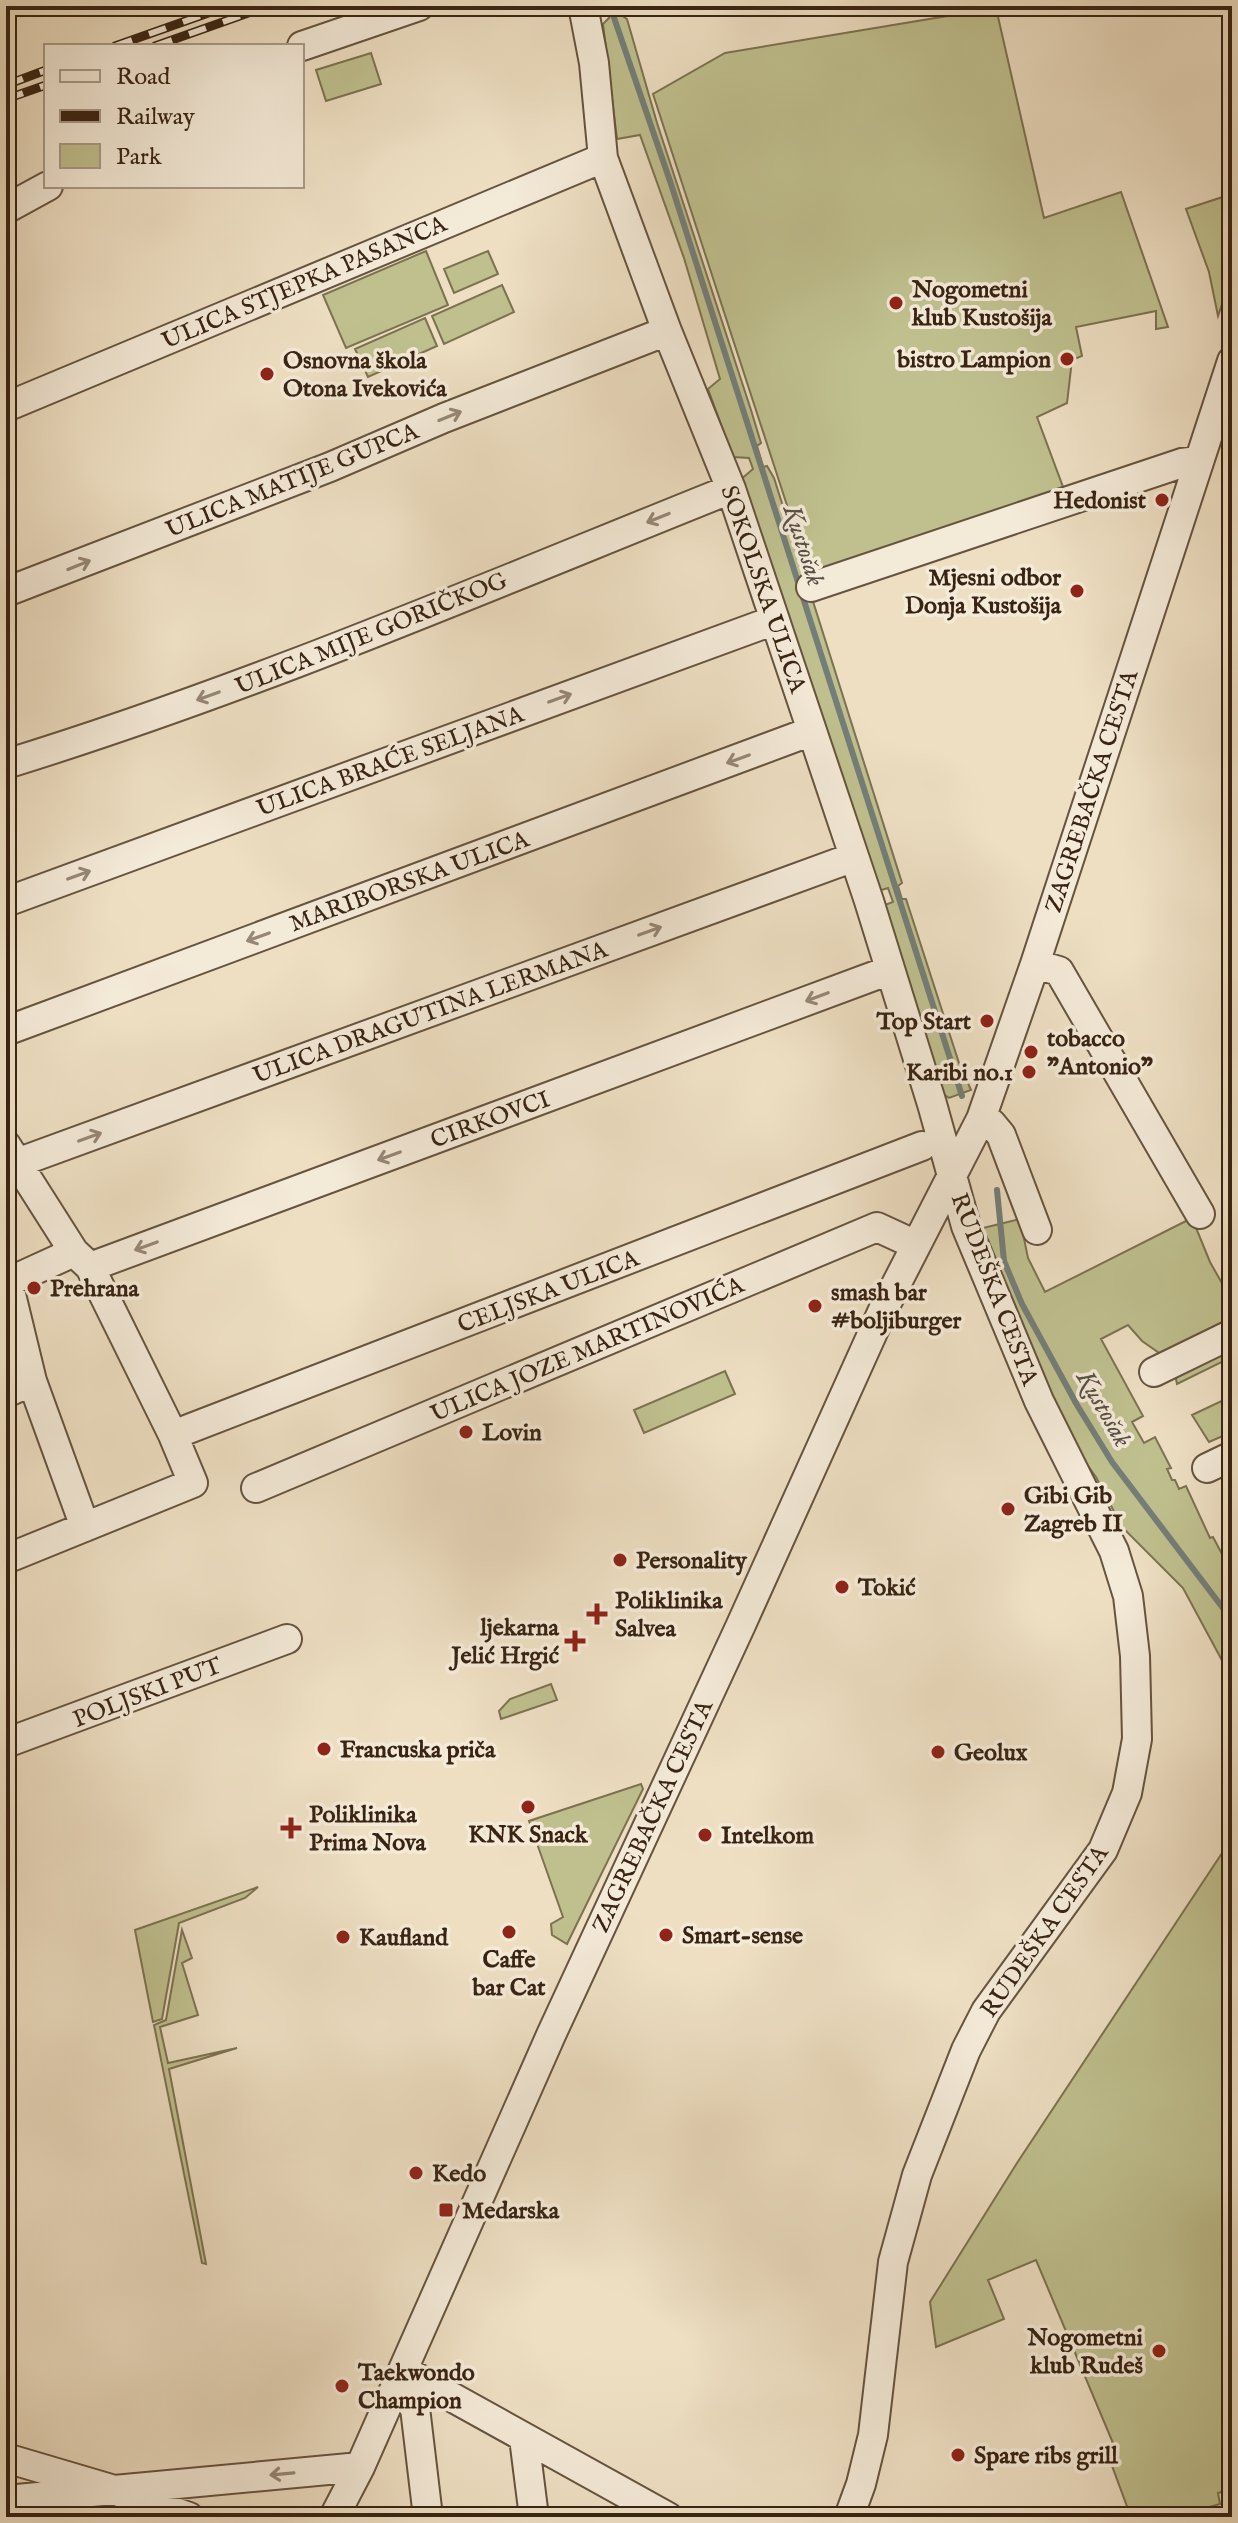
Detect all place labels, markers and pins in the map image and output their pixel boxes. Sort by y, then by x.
place label: Nogometni klub Kustošija [911,275,1053,334]
marker: Nogometni klub Kustošija [887,294,905,312]
place label: bistro Lampion [896,345,1051,376]
place label: Osnovna škola Otona Ivekovića [283,346,447,405]
marker: bistro Lampion [1058,350,1076,368]
marker: Osnovna škola Otona Ivekovića [258,365,276,383]
place label: Hedonist [1053,486,1147,517]
marker: Hedonist [1153,491,1171,509]
place label: Mjesni odbor Donja Kustošija [905,563,1062,622]
marker: Mjesni odbor Donja Kustošija [1068,582,1086,600]
place label: Top Start [876,1007,972,1038]
marker: Top Start [978,1012,996,1030]
place label: tobacco "Antonio" [1047,1024,1153,1083]
marker: tobacco "Antonio" [1022,1043,1040,1061]
place label: Karibi no.1 [906,1058,1013,1089]
marker: Karibi no.1 [1020,1063,1038,1081]
place label: Prehrana [50,1274,139,1305]
place label: smash bar #boljiburger [831,1278,961,1337]
marker: Prehrana [25,1279,43,1297]
marker: smash bar #boljiburger [806,1297,824,1315]
place label: Lovin [482,1418,542,1449]
marker: Lovin [457,1423,475,1441]
place label: Gibi Gib Zagreb II [1024,1481,1123,1540]
marker: Gibi Gib Zagreb II [999,1500,1017,1518]
place label: Personality [636,1546,748,1577]
marker: Personality [611,1551,629,1569]
place label: Tokić [857,1573,916,1604]
marker: Tokić [833,1578,851,1596]
place label: Poliklinika Salvea [615,1586,723,1645]
marker: Poliklinika Salvea [586,1603,608,1625]
place label: ljekarna Jelić Hrgić [448,1613,560,1672]
marker: ljekarna Jelić Hrgić [566,1632,584,1650]
place label: Francuska priča [340,1735,496,1766]
place label: Geolux [954,1738,1028,1769]
marker: Francuska priča [315,1740,333,1758]
marker: Geolux [929,1743,947,1761]
marker: KNK Snack [519,1798,537,1816]
place label: Poliklinika Prima Nova [309,1800,427,1859]
marker: Poliklinika Prima Nova [280,1817,302,1839]
place label: KNK Snack [468,1820,589,1851]
place label: Intelkom [721,1821,814,1852]
marker: Intelkom [696,1826,714,1844]
place label: Smart-sense [682,1921,803,1952]
place label: Kaufland [359,1923,449,1954]
marker: Caffe bar Cat [500,1923,518,1941]
marker: Smart-sense [657,1926,675,1944]
marker: Kaufland [334,1928,352,1946]
place label: Caffe bar Cat [471,1945,546,2004]
place label: Kedo [432,2159,486,2190]
marker: Kedo [407,2164,425,2182]
place label: Medarska [462,2196,560,2227]
marker: Medarska [437,2201,455,2219]
place label: Nogometni klub Rudeš [1026,2323,1144,2382]
marker: Nogometni klub Rudeš [1150,2342,1168,2360]
place label: Taekwondo Champion [357,2358,475,2417]
marker: Taekwondo Champion [333,2377,351,2395]
place label: Spare ribs grill [974,2441,1118,2472]
marker: Spare ribs grill [949,2446,967,2464]

